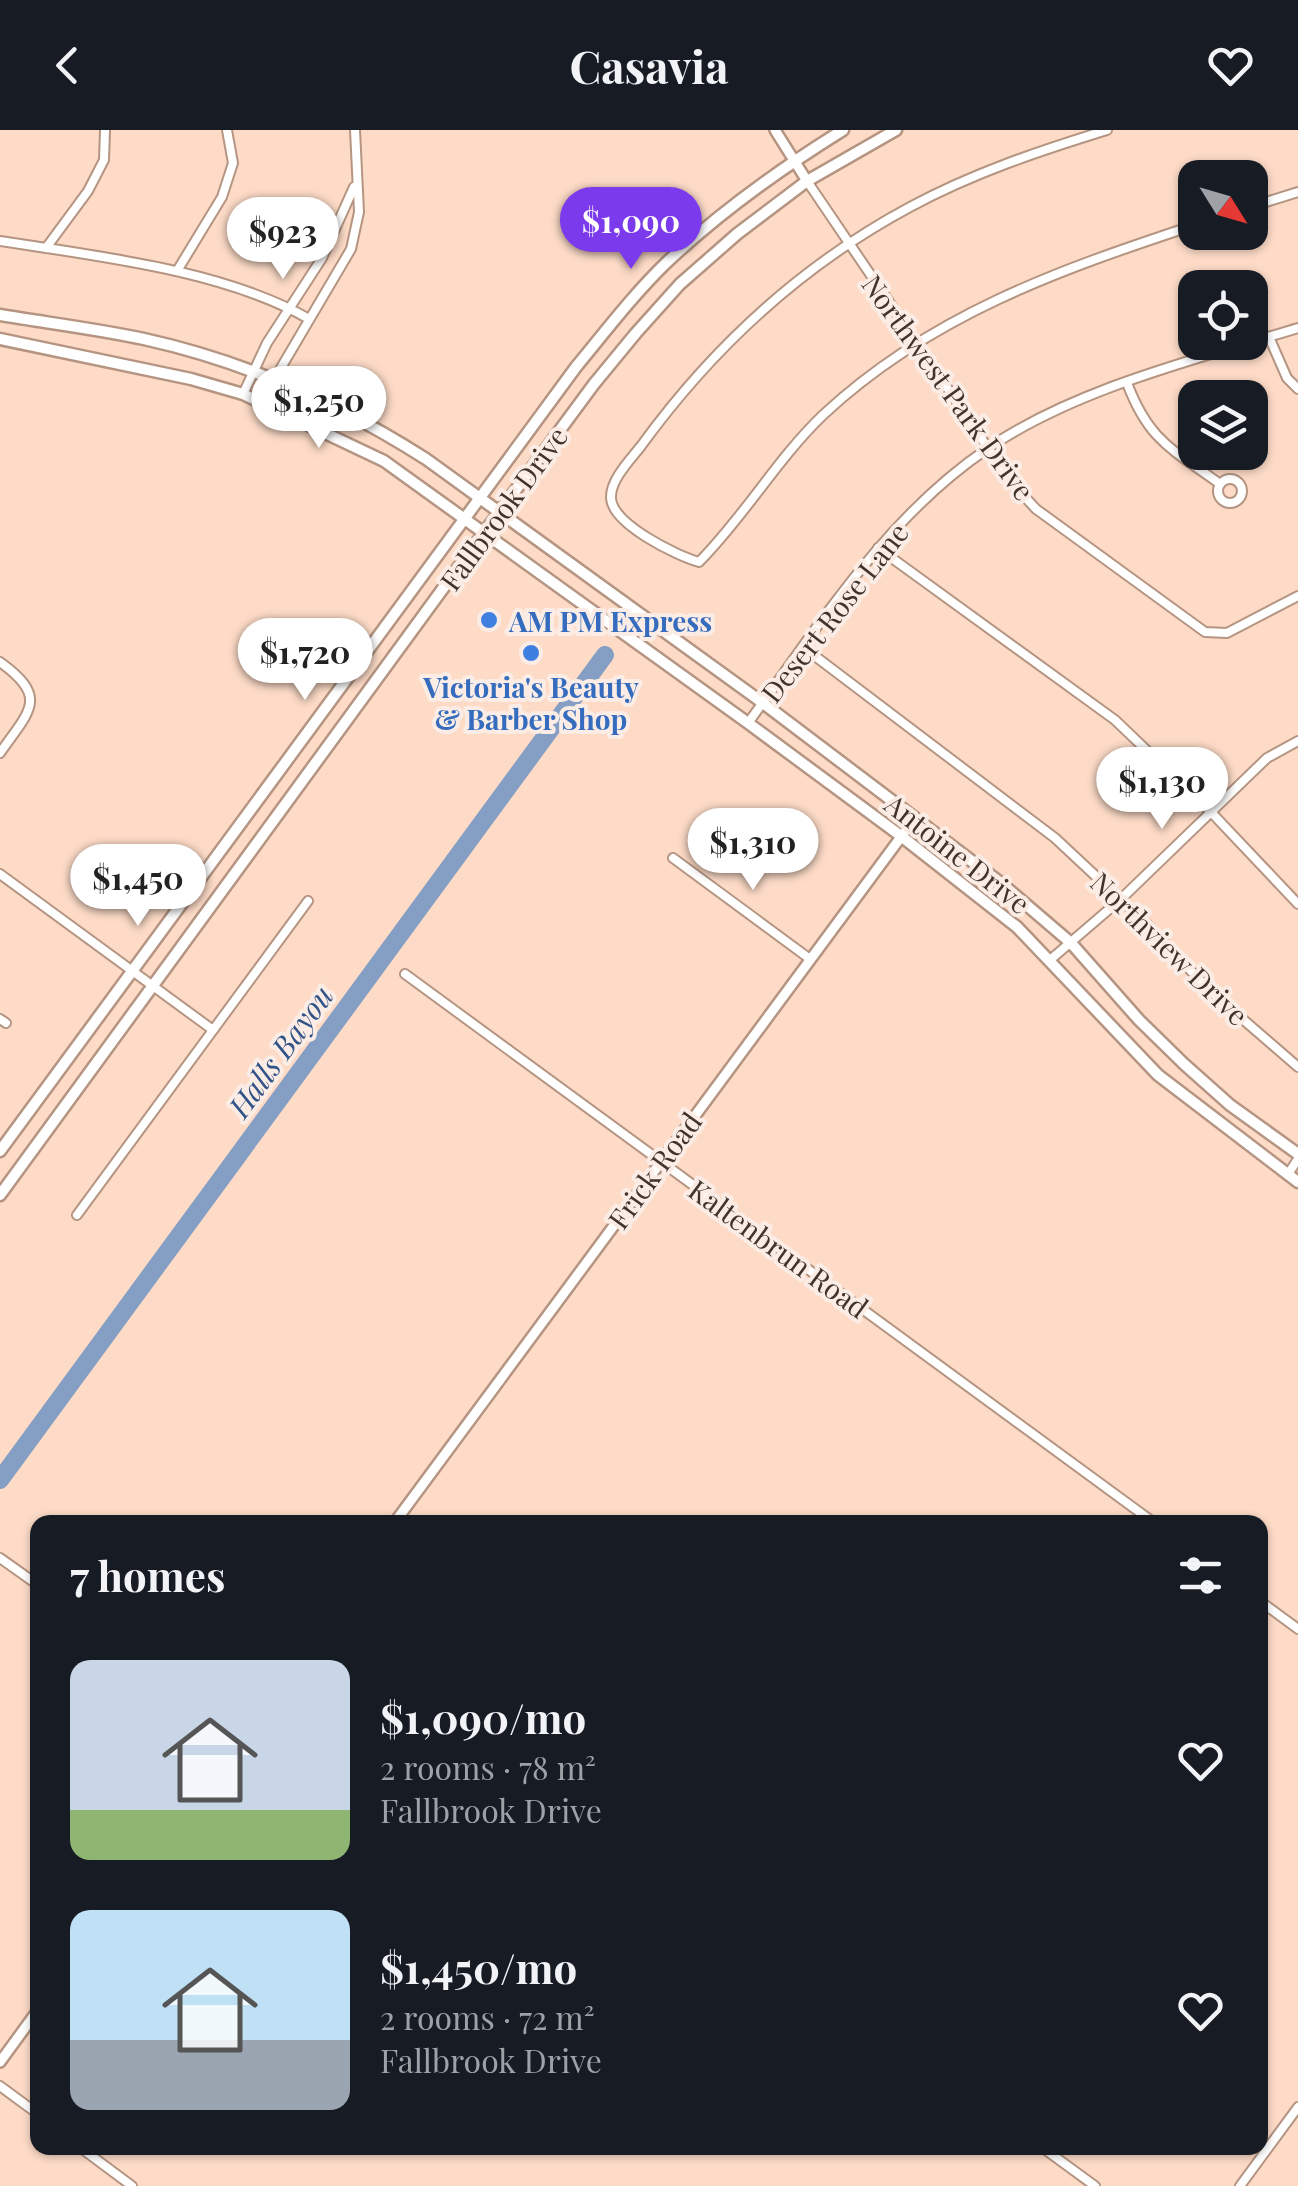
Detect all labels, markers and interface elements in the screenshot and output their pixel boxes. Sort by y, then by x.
text: Casavia [569,35,729,95]
icon: back [40,38,95,93]
icon: heart [1203,38,1258,93]
north arrow [1178,160,1268,250]
map controls [1178,160,1268,470]
pin: $1,090 [550,187,712,272]
pin: $923 [224,197,342,282]
text: $1,090 [582,198,680,241]
text: $923 [249,208,317,251]
street label: Northwest Park Drive [855,267,1043,507]
button: locate [1178,270,1268,360]
pin: $1,250 [238,366,400,451]
text: $1,250 [273,377,365,420]
button: layers [1178,380,1268,470]
street label: Fallbrook Drive [431,419,575,597]
street label: Desert Rose Lane [752,515,916,709]
place label: AM PM Express [508,602,712,639]
marker: AM PM Express [478,609,500,631]
pin: $1,720 [224,618,386,703]
text: $1,720 [260,629,350,672]
marker: Victoria's Beauty & Barber Shop [520,642,542,664]
place label: Victoria's Beauty & Barber Shop [422,668,639,737]
pin: $1,130 [1081,747,1243,832]
text: $1,130 [1118,758,1206,801]
street label: Antoine Drive [877,784,1038,921]
pin: $1,310 [672,808,834,893]
text: $1,310 [710,819,796,862]
pin: $1,450 [57,844,219,929]
text: $1,450 [92,855,184,898]
street label: Northview Drive [1083,863,1257,1033]
water label: Halls Bayou [218,977,341,1126]
street label: Frick Road [599,1104,709,1236]
street label: Kaltenbrun Road [682,1170,876,1326]
text: 7 homes [70,1547,225,1603]
icon: filters [1173,1548,1228,1603]
text: $1,090/mo [380,1689,586,1745]
icon: home [150,1700,270,1820]
icon: heart [1173,1733,1228,1788]
text: 2 rooms · 78 m² [380,1745,596,1788]
text: Fallbrook Drive [380,1788,602,1831]
text: $1,450/mo [380,1939,577,1995]
icon: home [150,1950,270,2070]
icon: heart [1173,1983,1228,2038]
text: 2 rooms · 72 m² [380,1995,595,2038]
text: Fallbrook Drive [380,2038,602,2081]

